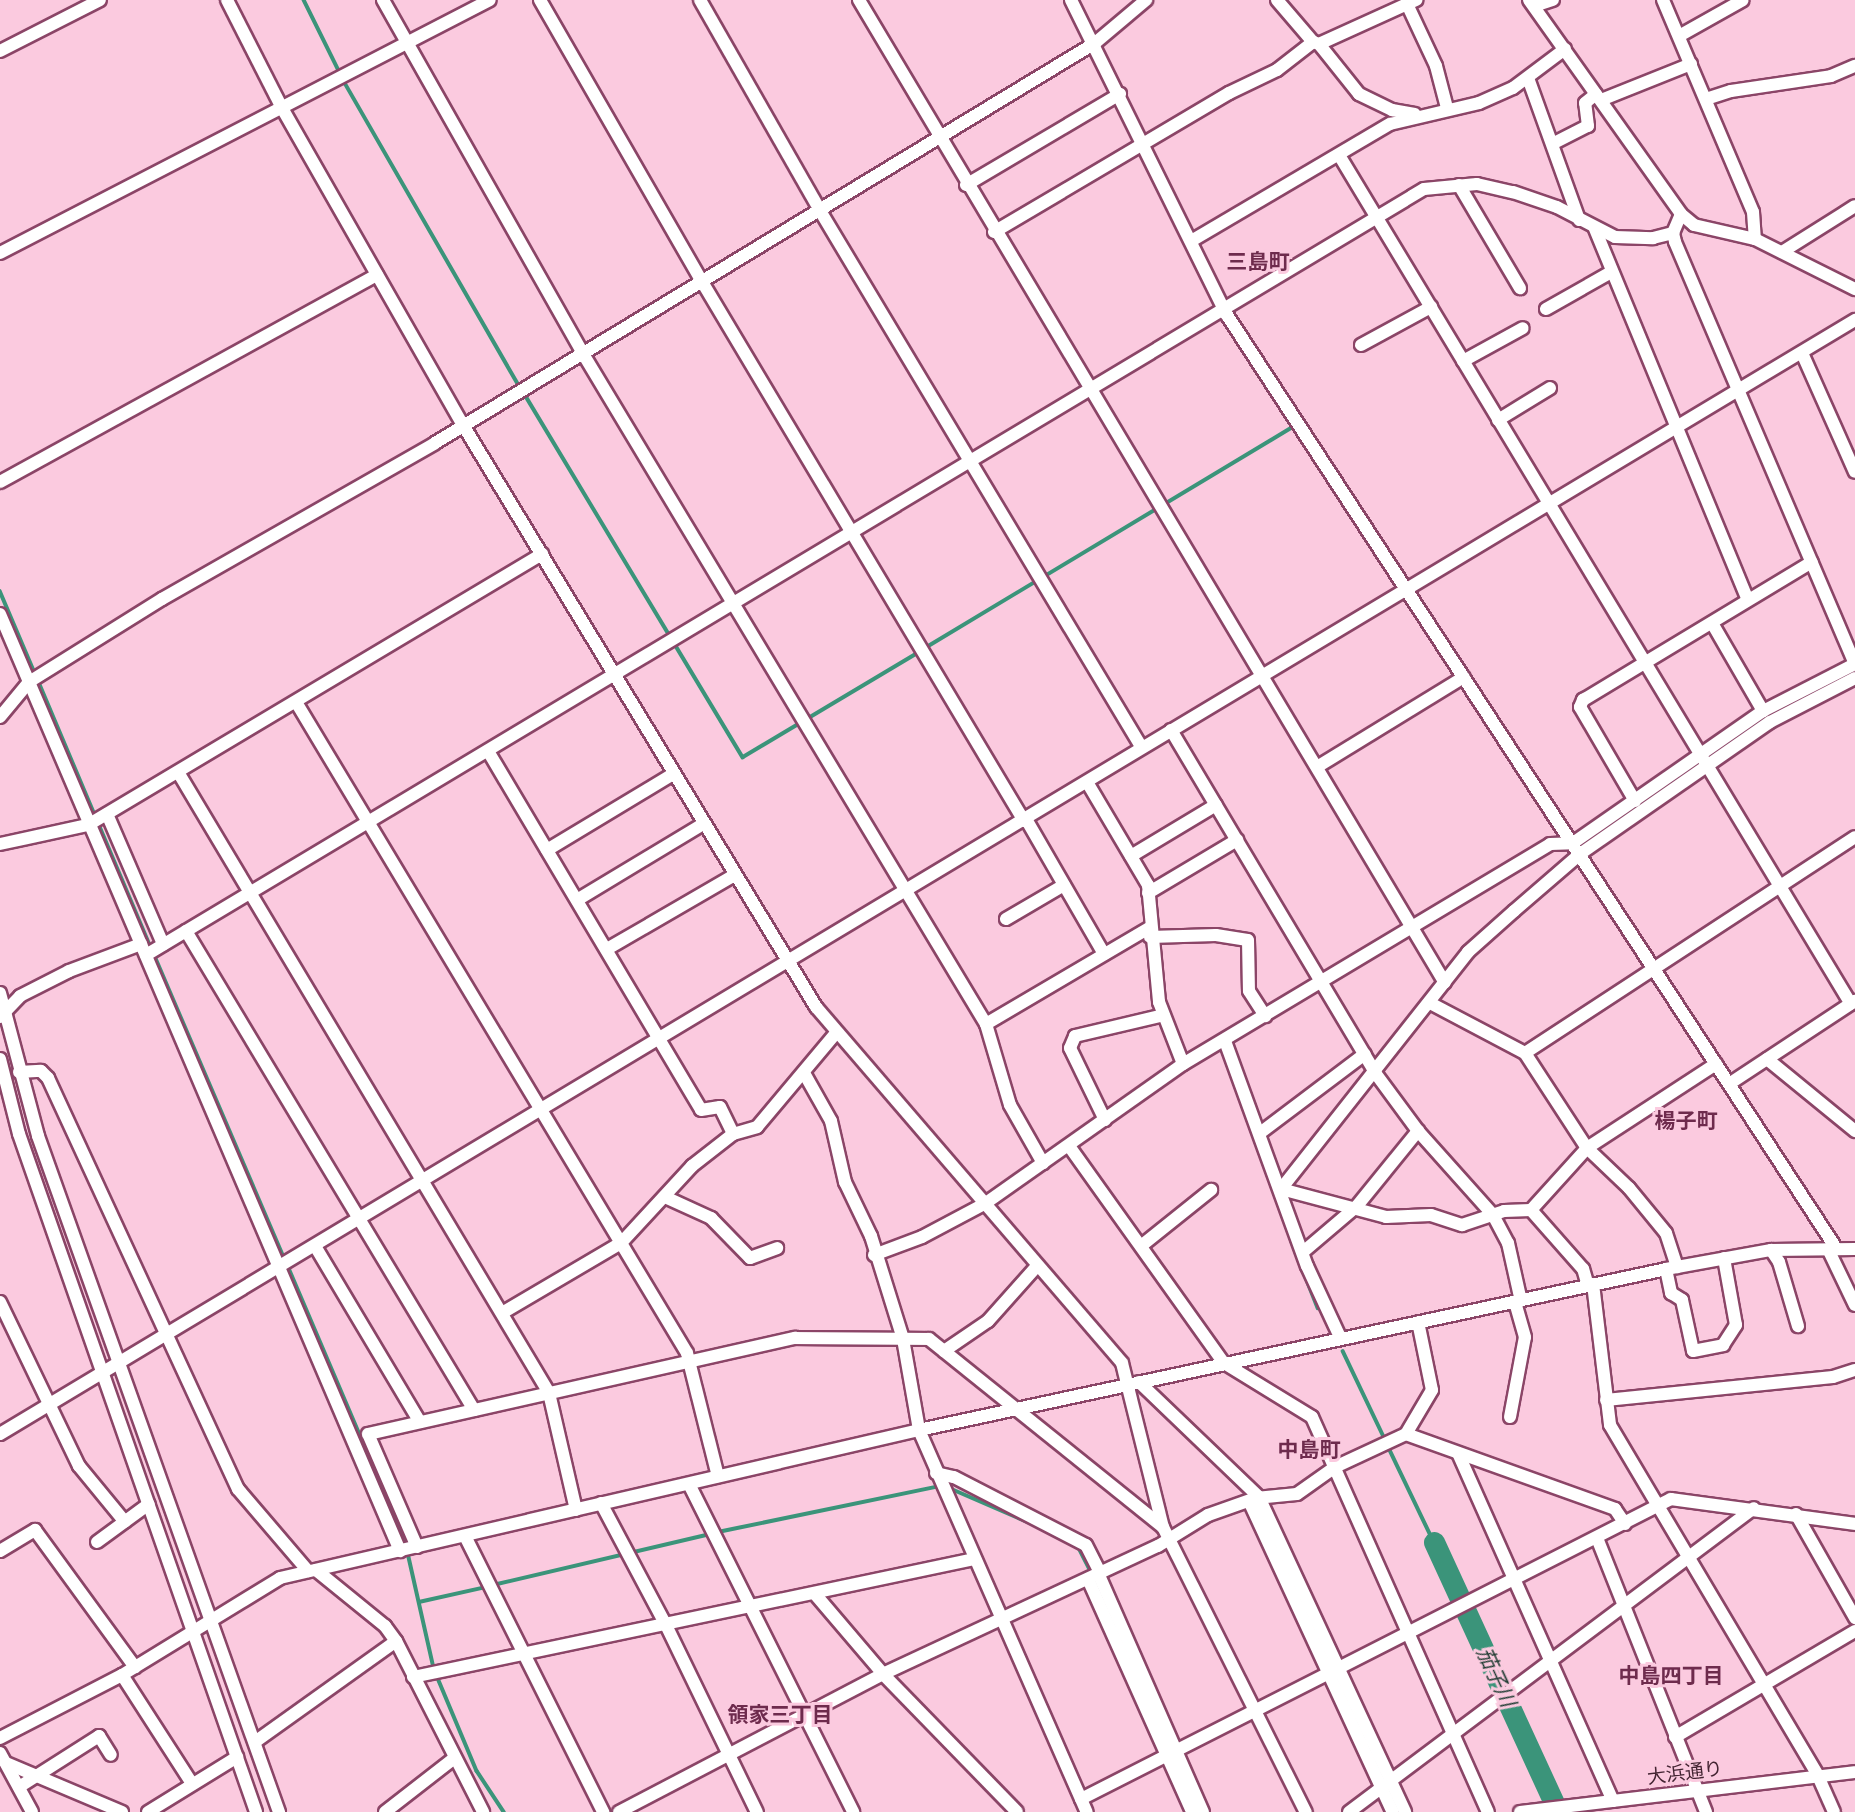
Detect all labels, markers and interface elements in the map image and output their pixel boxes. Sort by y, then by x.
district label: 三島町 [1227,249,1289,275]
district label: 楊子町 [1655,1108,1717,1134]
district label: 中島町 [1278,1437,1340,1463]
water label: 茄子川 [1471,1643,1521,1711]
district label: 中島四丁目 [1619,1663,1723,1689]
district label: 領家三丁目 [728,1702,832,1728]
street label: 大浜通り [1646,1757,1724,1789]

